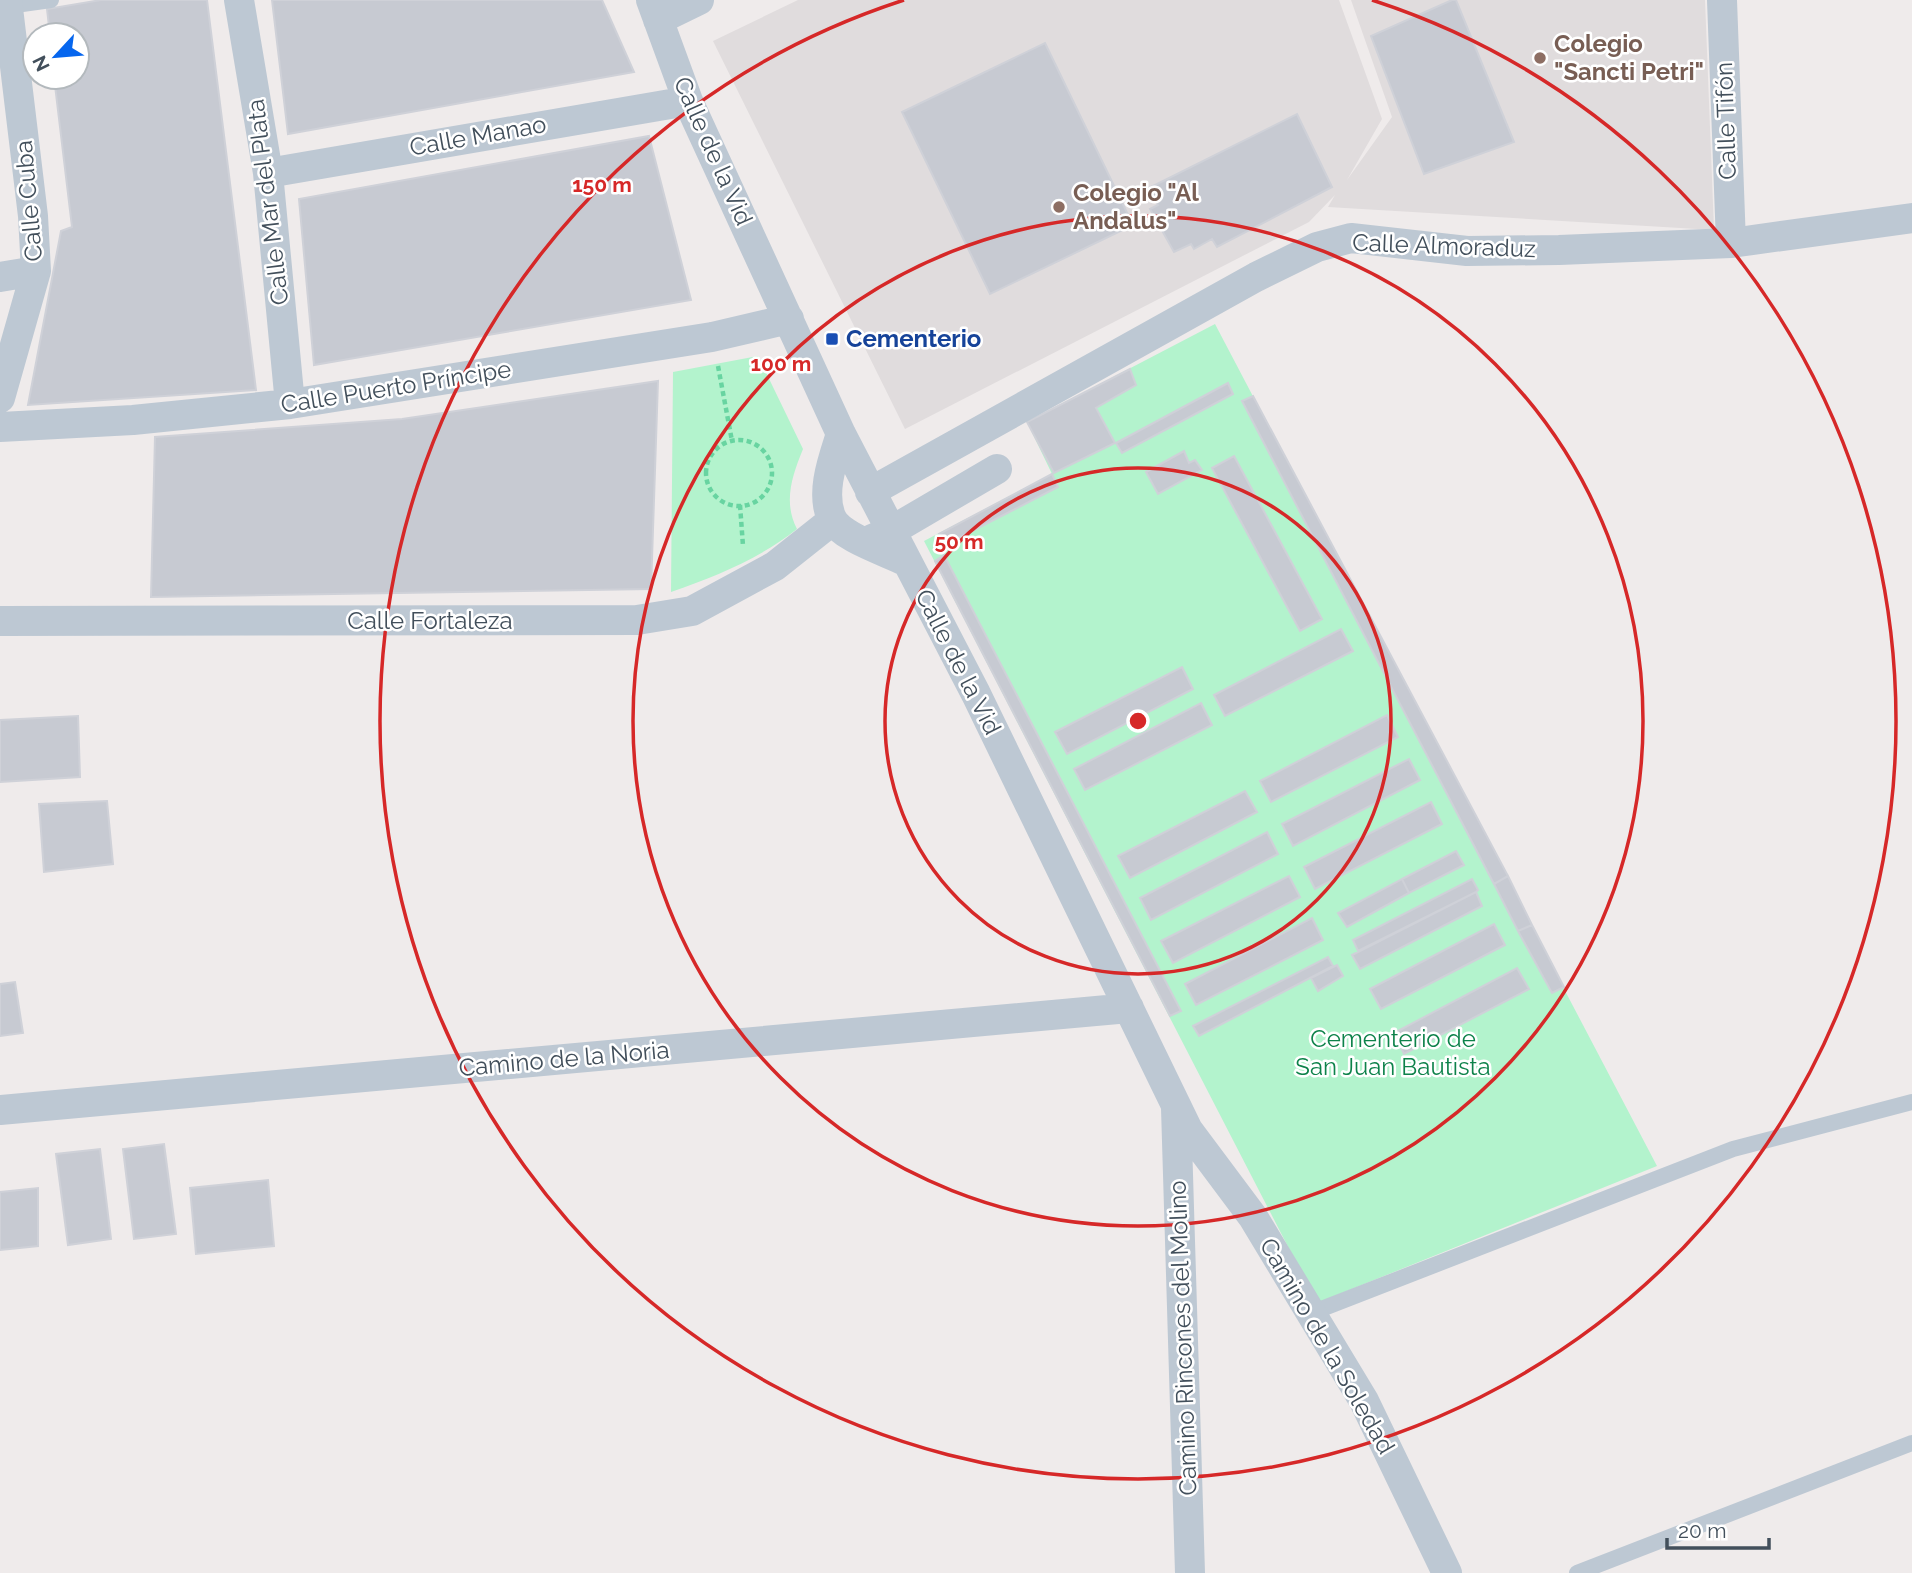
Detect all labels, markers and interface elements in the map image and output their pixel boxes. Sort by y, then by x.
north arrow [21,21,91,91]
place label: Colegio "Sancti Petri" [1554,29,1704,86]
marker: Colegio "Sancti Petri" [1532,50,1548,66]
text: N [28,52,54,75]
street label: Calle Tifón [1709,62,1742,180]
street label: Calle de la Vid [668,72,759,229]
street label: Calle Mar del Plata [240,97,295,307]
street label: Calle Manao [407,109,548,162]
street label: Calle Cuba [9,139,48,263]
text: 150 m [572,172,632,197]
place label: Colegio "Al Andalus" [1073,178,1199,235]
marker: Colegio "Al Andalus" [1051,199,1067,215]
street label: Calle Almoraduz [1352,228,1536,263]
place label: Cementerio [846,324,981,353]
marker: Cementerio [824,331,840,347]
text: 100 m [751,351,811,376]
street label: Calle Puerto Príncipe [279,354,513,419]
text: 50 m [934,529,984,554]
street label: Calle de la Vid [909,584,1008,739]
street label: Calle Fortaleza [347,606,513,635]
centre of rings [1126,709,1150,733]
park label: Cementerio de San Juan Bautista [1295,1024,1491,1081]
street label: Camino de la Noria [457,1035,671,1082]
street label: Camino Rincones del Molino [1163,1180,1202,1496]
street label: Camino de la Soledad [1254,1233,1401,1459]
scale bar [1667,1506,1769,1550]
text: 20 m [1678,1518,1726,1543]

